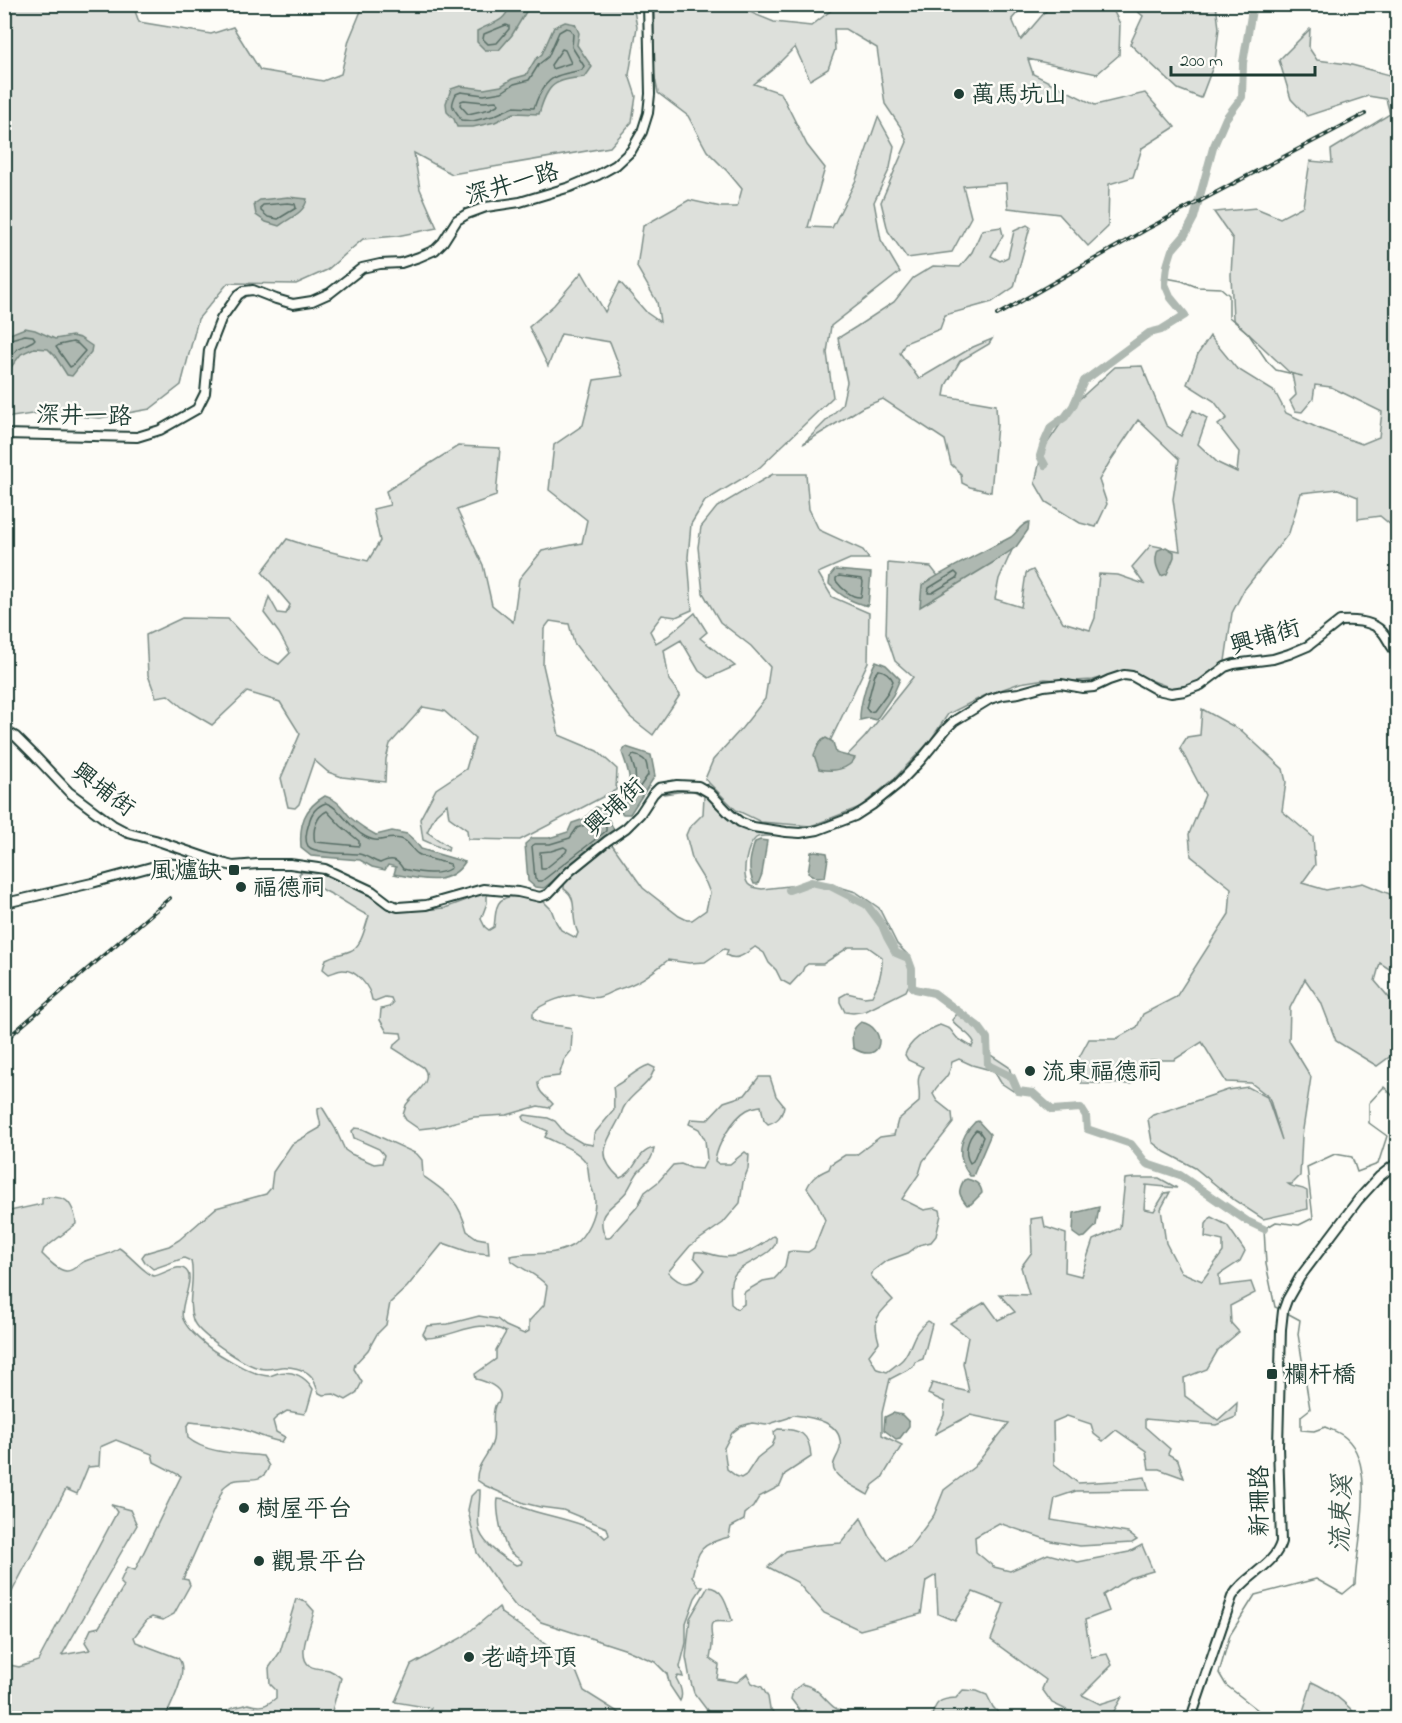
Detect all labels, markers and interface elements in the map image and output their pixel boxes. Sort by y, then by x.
scale bar [1171,39,1315,77]
text: 200 m [1180,49,1223,75]
place label: 萬馬坑山 [971,79,1067,114]
marker: 萬馬坑山 [952,87,966,101]
street label: 深井一路 [462,155,564,215]
street label: 深井一路 [36,399,132,436]
street label: 興埔街 [1226,612,1305,665]
street label: 興埔街 [63,755,142,827]
street label: 興埔街 [577,770,654,845]
place label: 風爐缺 [150,855,222,890]
marker: 風爐缺 [227,863,241,877]
place label: 福德祠 [253,872,325,907]
marker: 福德祠 [234,880,248,894]
place label: 流東福德祠 [1042,1056,1162,1091]
marker: 流東福德祠 [1023,1064,1037,1078]
place label: 欄杆橋 [1284,1359,1356,1394]
marker: 欄杆橋 [1265,1367,1279,1381]
street label: 新珊路 [1244,1465,1279,1537]
water label: 流東溪 [1323,1472,1363,1554]
place label: 樹屋平台 [256,1493,352,1528]
marker: 樹屋平台 [237,1501,251,1515]
place label: 觀景平台 [271,1546,367,1581]
marker: 觀景平台 [252,1554,266,1568]
place label: 老崎坪頂 [481,1642,577,1677]
marker: 老崎坪頂 [462,1650,476,1664]

